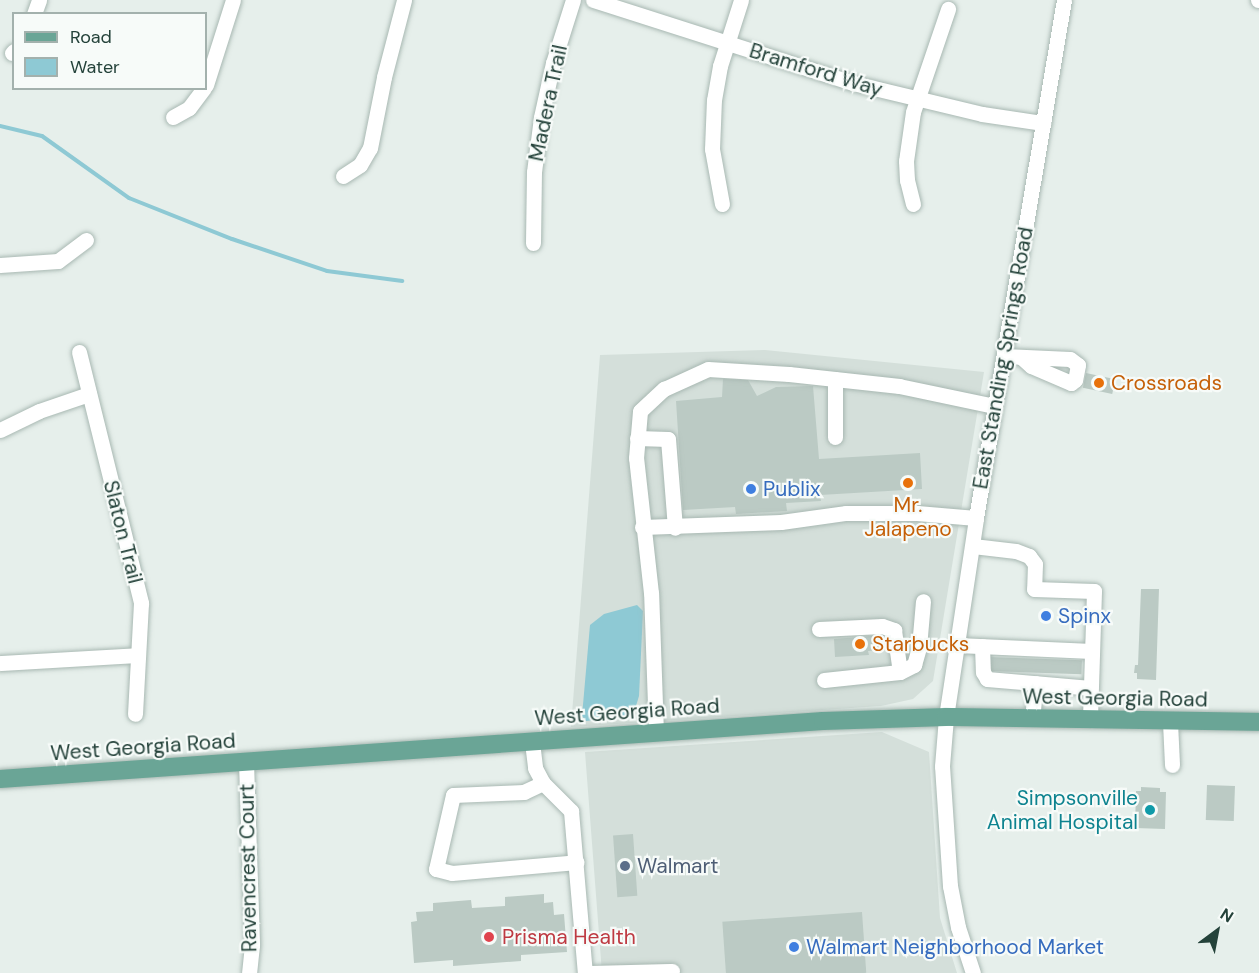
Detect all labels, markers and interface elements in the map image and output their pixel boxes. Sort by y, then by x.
legend [12,12,207,90]
text: Road [70,25,112,49]
street label: Bramford Way [746,38,886,102]
street label: Madera Trail [523,42,573,164]
text: Water [70,55,120,79]
street label: East Standing Springs Road [968,225,1038,491]
place label: Crossroads [1111,370,1222,396]
marker: Crossroads [1092,376,1106,390]
place label: Publix [763,476,820,502]
marker: Mr. Jalapeno [901,476,915,490]
street label: Slaton Trail [98,478,148,586]
marker: Publix [744,482,758,496]
place label: Mr. Jalapeno [864,492,952,542]
place label: Spinx [1058,603,1111,629]
marker: Spinx [1039,609,1053,623]
place label: Starbucks [872,631,969,657]
marker: Starbucks [853,637,867,651]
street label: West Georgia Road [1022,684,1208,712]
street label: West Georgia Road [534,693,720,731]
street label: West Georgia Road [50,728,236,766]
street label: Ravencrest Court [234,784,262,952]
place label: Simpsonville Animal Hospital [987,785,1138,835]
marker: Simpsonville Animal Hospital [1143,803,1157,817]
place label: Walmart [637,853,719,879]
marker: Walmart [618,859,632,873]
north arrow [1187,901,1247,961]
text: N [1216,903,1237,927]
place label: Prisma Health [502,924,636,950]
marker: Prisma Health [480,928,498,946]
place label: Walmart Neighborhood Market [806,934,1104,960]
marker: Walmart Neighborhood Market [787,940,801,954]

